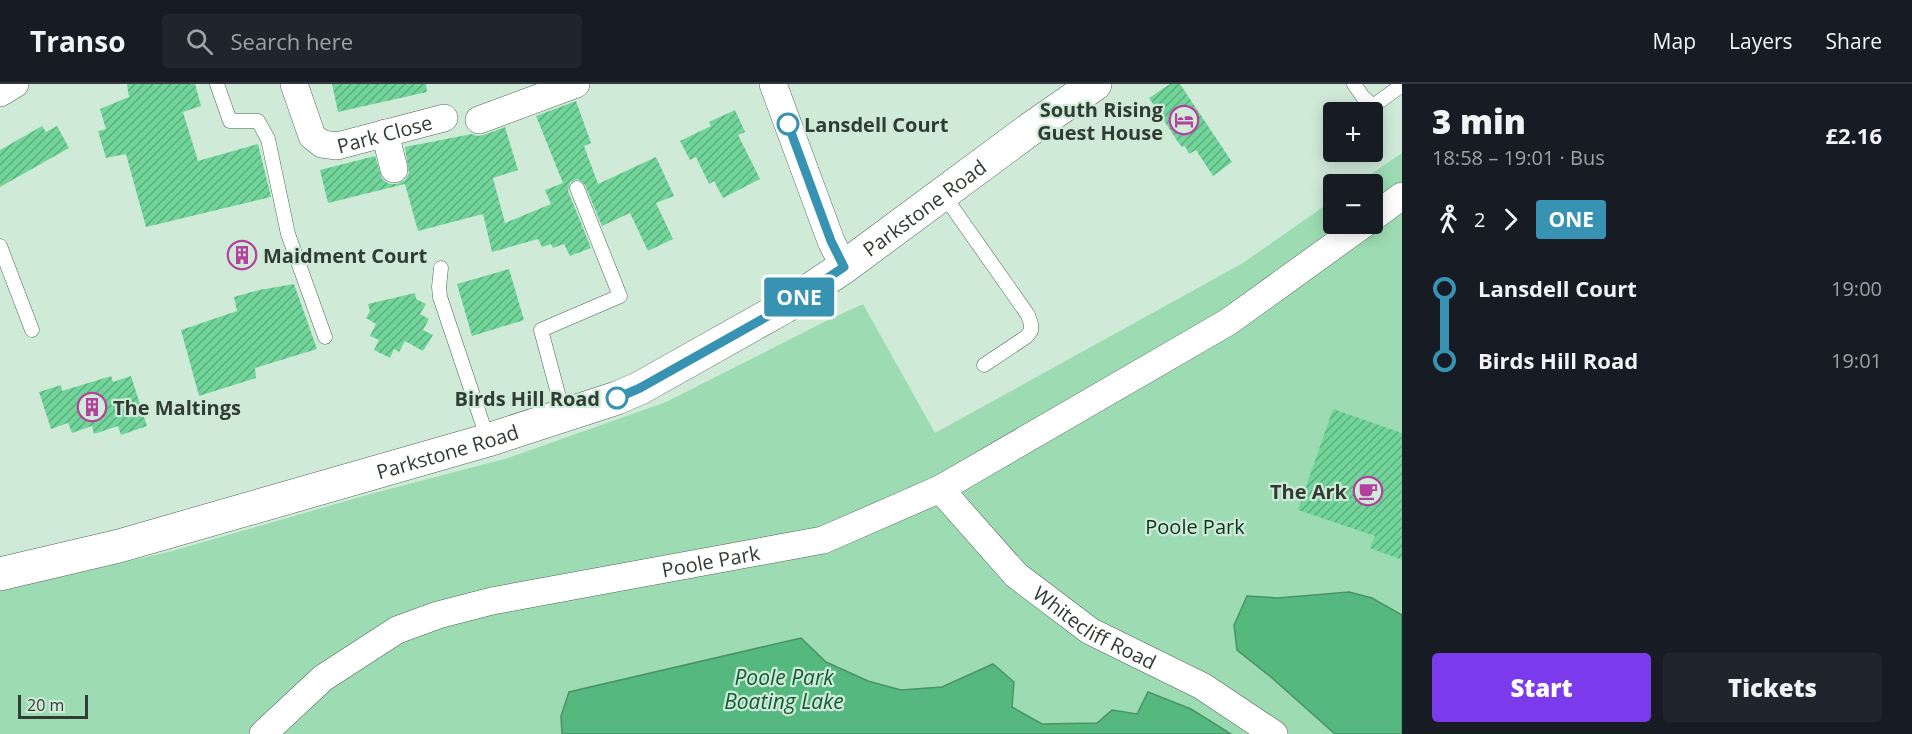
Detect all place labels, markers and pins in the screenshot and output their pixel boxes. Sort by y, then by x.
place label: South Rising Guest House [1037,96,1164,146]
hotel icon: South Rising Guest House [1168,104,1200,136]
place label: Lansdell Court [804,111,949,138]
marker: Lansdell Court [777,113,799,135]
building icon: Maidment Court [226,239,258,271]
place label: Maidment Court [263,242,428,269]
place label: Birds Hill Road [454,385,600,412]
marker: Birds Hill Road [606,387,628,409]
building icon: The Maltings [76,391,108,423]
place label: The Maltings [113,394,241,421]
cafe icon: The Ark [1352,475,1384,507]
place label: The Ark [1270,478,1348,505]

